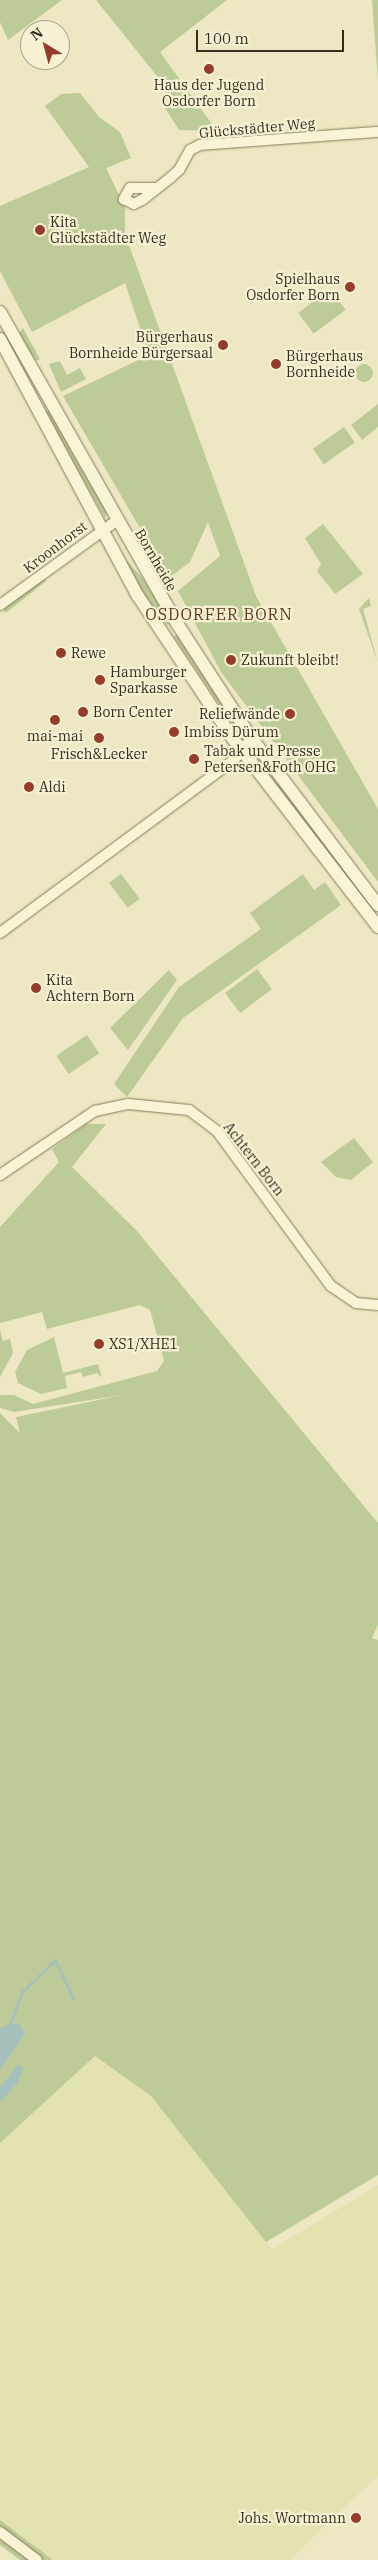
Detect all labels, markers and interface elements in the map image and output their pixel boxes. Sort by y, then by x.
north arrow [20,20,70,70]
scale bar [198,20,346,52]
text: N [27,23,46,44]
text: 100 m [204,29,249,48]
marker: Haus der Jugend Osdorfer Born [203,63,215,75]
place label: Haus der Jugend Osdorfer Born [154,77,264,110]
street label: Glückstädter Weg [198,115,316,141]
place label: Kita Glückstädter Weg [50,214,166,246]
marker: Kita Glückstädter Weg [34,224,46,236]
place label: Spielhaus Osdorfer Born [246,271,340,304]
marker: Spielhaus Osdorfer Born [344,281,356,293]
place label: Bürgerhaus Bornheide Bürgersaal [69,329,213,362]
marker: Bürgerhaus Bornheide Bürgersaal [217,339,229,351]
place label: Bürgerhaus Bornheide [286,348,363,381]
marker: Bürgerhaus Bornheide [270,358,282,370]
street label: Kroonhorst [20,518,90,576]
street label: Bornheide [131,526,181,594]
district label: OSDORFER BORN [144,604,294,624]
place label: Rewe [71,645,106,661]
marker: Rewe [55,647,67,659]
place label: Zukunft bleibt! [241,652,339,668]
marker: Zukunft bleibt! [225,654,237,666]
place label: Hamburger Sparkasse [110,664,186,696]
marker: Hamburger Sparkasse [94,674,106,686]
place label: Born Center [93,704,173,720]
marker: Born Center [77,706,89,718]
place label: Reliefwände [199,706,280,722]
marker: Reliefwände [284,708,296,720]
marker: mai-mai [49,714,61,726]
place label: Imbiss Dürum [184,724,279,740]
marker: Imbiss Dürum [168,726,180,738]
place label: mai-mai [27,728,83,744]
marker: Frisch&Lecker [93,732,105,744]
place label: Tabak und Presse Petersen&Foth OHG [204,743,336,776]
place label: Frisch&Lecker [51,746,147,762]
marker: Tabak und Presse Petersen&Foth OHG [188,753,200,765]
place label: Aldi [39,779,66,795]
marker: Aldi [23,781,35,793]
place label: Kita Achtern Born [46,972,135,1004]
marker: Kita Achtern Born [30,982,42,994]
street label: Achtern Born [220,1119,288,1199]
place label: XS1/XHE1 [109,1336,178,1352]
marker: XS1/XHE1 [93,1338,105,1350]
place label: Johs. Wortmann [239,2510,346,2526]
marker: Johs. Wortmann [350,2512,362,2524]

